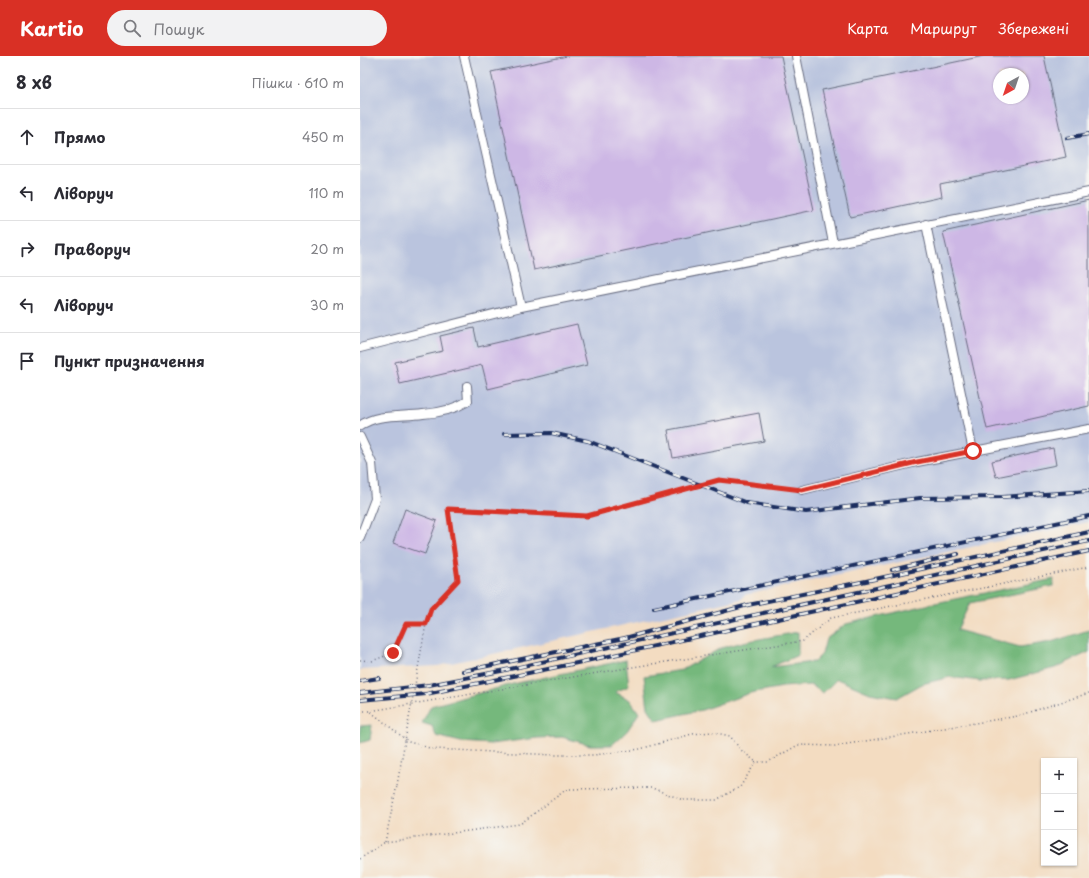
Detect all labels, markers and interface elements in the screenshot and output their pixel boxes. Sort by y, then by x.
search box [107,10,387,46]
text: Kartio [20,14,83,42]
icon: search [121,17,143,39]
text: Пошук [153,17,204,40]
text: Карта [847,18,888,39]
text: Маршрут [910,18,977,39]
text: Збережені [999,18,1069,39]
north arrow [993,68,1029,104]
text: 8 хв [16,69,52,95]
text: Пішки · 610 m [252,73,344,92]
text: Прямо [54,125,105,148]
icon: ahead [16,126,38,148]
text: 450 m [302,127,344,146]
text: Ліворуч [54,181,114,204]
icon: left [16,182,38,204]
text: 110 m [309,183,344,202]
text: Праворуч [54,237,131,260]
icon: right [16,238,38,260]
text: 20 m [310,239,344,258]
text: Ліворуч [54,293,114,316]
icon: left [16,294,38,316]
text: 30 m [310,295,344,314]
text: Пункт призначення [54,349,205,372]
icon: arrive [16,350,38,372]
route start [964,442,982,460]
route end [384,644,402,662]
map controls [1041,758,1077,866]
button: + [1041,758,1077,794]
button: − [1041,794,1077,830]
button: layers [1041,830,1077,866]

